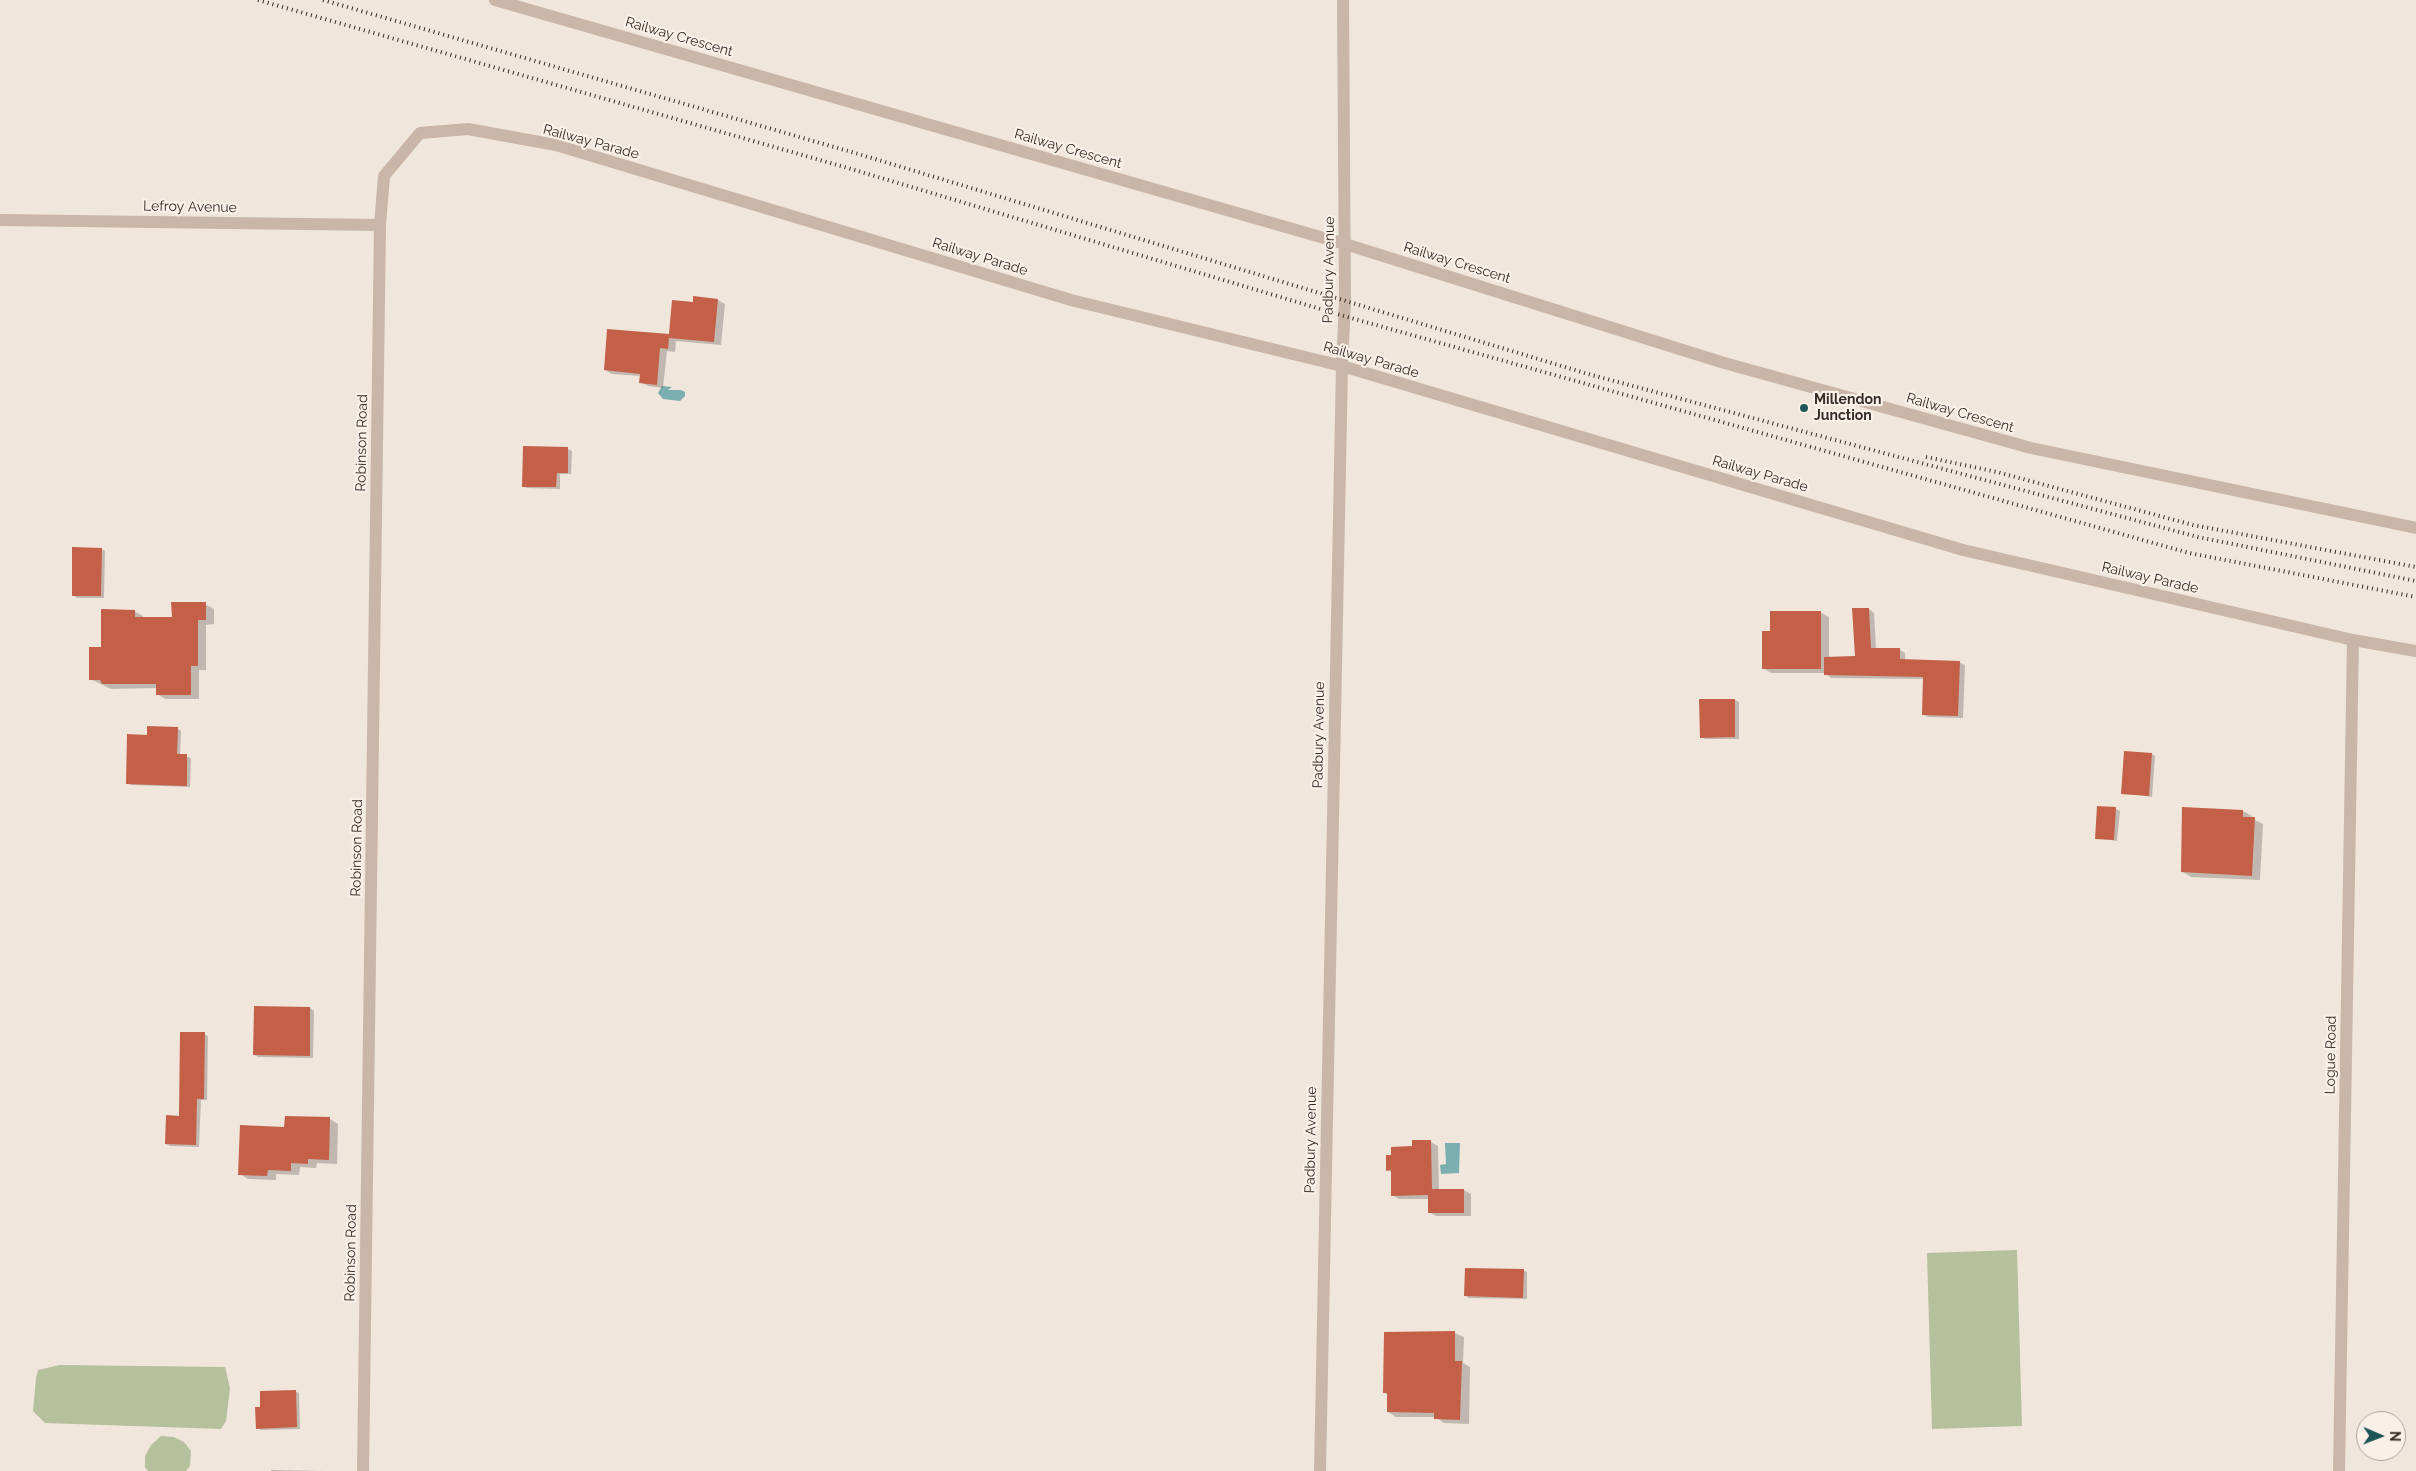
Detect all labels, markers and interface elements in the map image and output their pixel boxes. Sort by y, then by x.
street label: Railway Crescent [623,14,735,60]
street label: Railway Parade [541,121,641,163]
street label: Railway Crescent [1012,126,1124,172]
street label: Lefroy Avenue [143,198,237,216]
street label: Padbury Avenue [1320,216,1338,324]
street label: Railway Parade [930,235,1030,279]
street label: Railway Crescent [1401,239,1513,287]
street label: Railway Parade [1321,338,1421,382]
street label: Railway Crescent [1904,390,2016,436]
place label: Millendon Junction [1814,392,1881,424]
street label: Robinson Road [353,394,371,492]
marker: Millendon Junction [1798,402,1810,414]
street label: Railway Parade [1710,452,1810,496]
street label: Railway Parade [2100,559,2200,597]
street label: Padbury Avenue [1310,681,1328,789]
street label: Robinson Road [348,799,366,897]
street label: Logue Road [2322,1016,2340,1094]
street label: Padbury Avenue [1302,1086,1320,1194]
street label: Robinson Road [342,1204,360,1302]
north arrow [2356,1411,2406,1461]
text: N [2387,1431,2403,1442]

